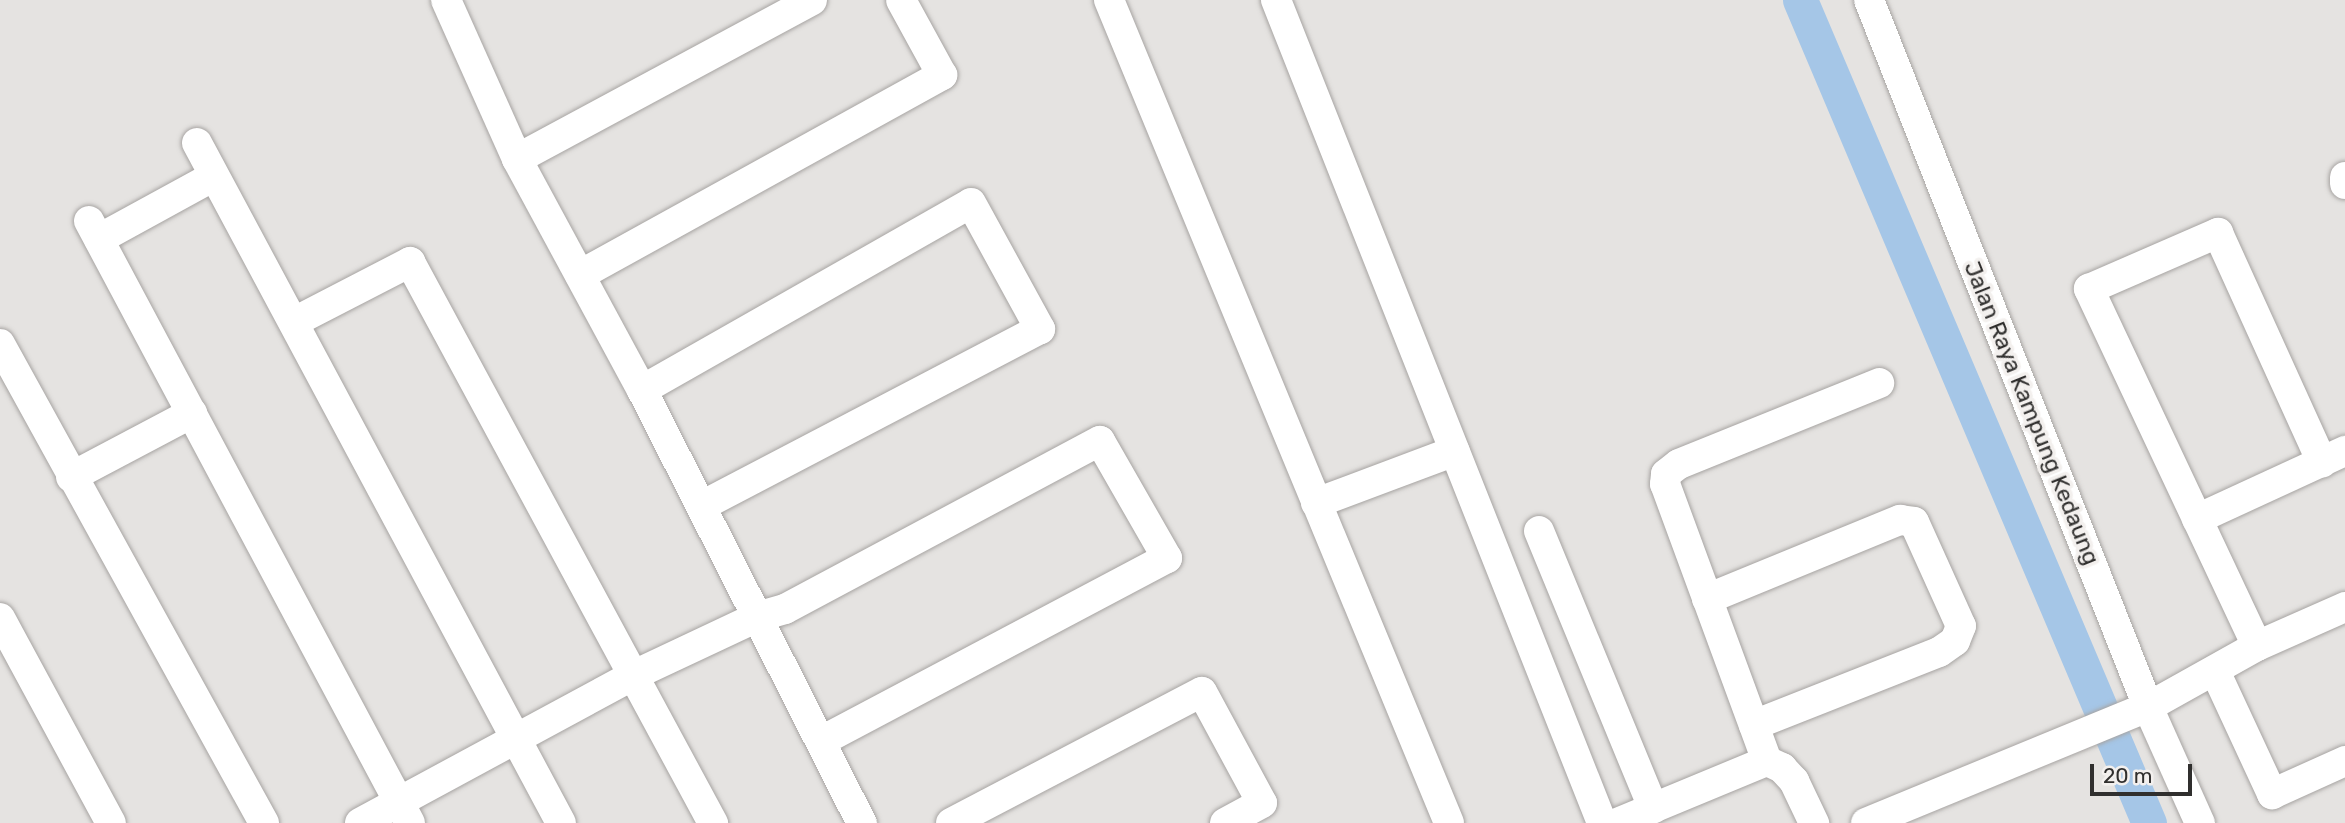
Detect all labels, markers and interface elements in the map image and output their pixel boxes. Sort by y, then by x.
street label: Jalan Raya Kampung Kedaung [1958,257,2106,569]
scale bar [2093,750,2194,794]
text: 20 m [2103,763,2152,788]

